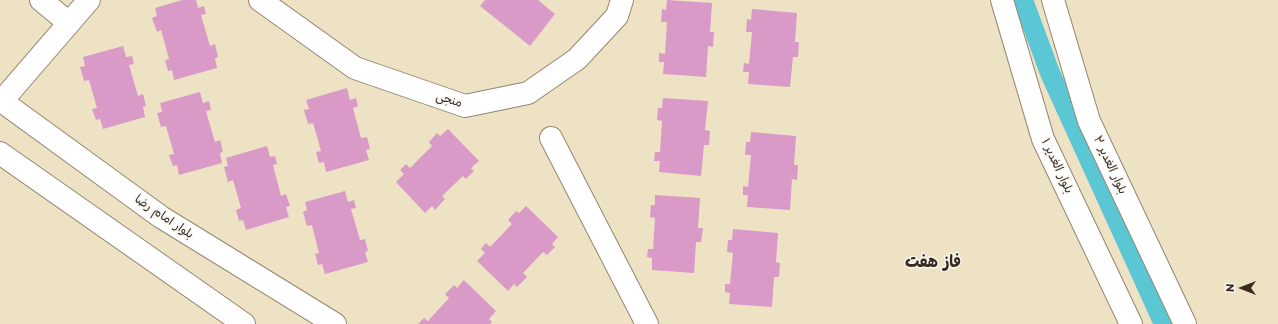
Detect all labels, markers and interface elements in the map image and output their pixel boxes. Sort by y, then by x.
street label: منجی [434,89,464,111]
street label: بلوار الغدیر ۲ [1090,133,1130,197]
street label: بلوار الغدیر ۱ [1038,136,1076,196]
street label: بلوار امام رضا [132,192,196,242]
district label: فاز هفت [905,253,961,273]
north arrow [1222,268,1262,308]
text: N [1221,284,1238,292]

